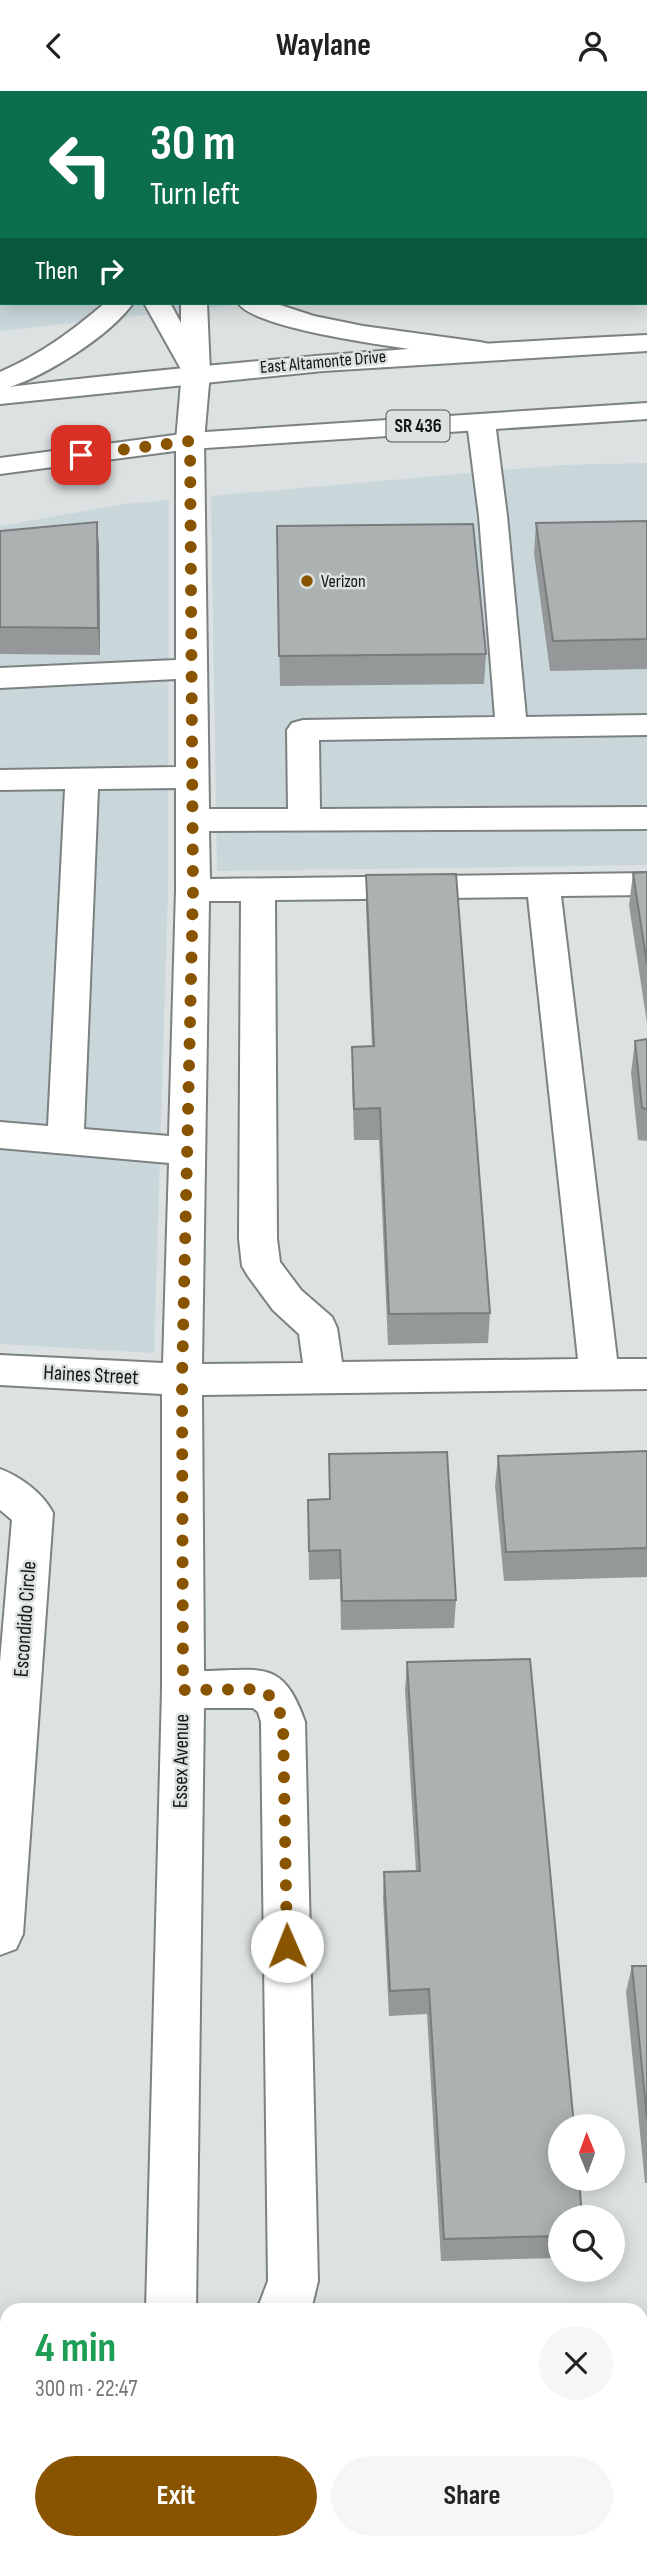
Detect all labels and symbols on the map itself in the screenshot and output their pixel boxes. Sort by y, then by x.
street label: East Altamonte Drive [259,346,387,378]
road number: SR 436 [386,411,450,441]
pin [51,425,111,485]
place label: Verizon [321,571,366,592]
marker: Verizon [299,573,315,589]
street label: Haines Street [43,1360,139,1390]
street label: Escondido Circle [8,1560,42,1678]
street label: Essex Avenue [168,1714,194,1808]
position arrow [250,1909,324,1983]
north arrow [548,2114,625,2191]

